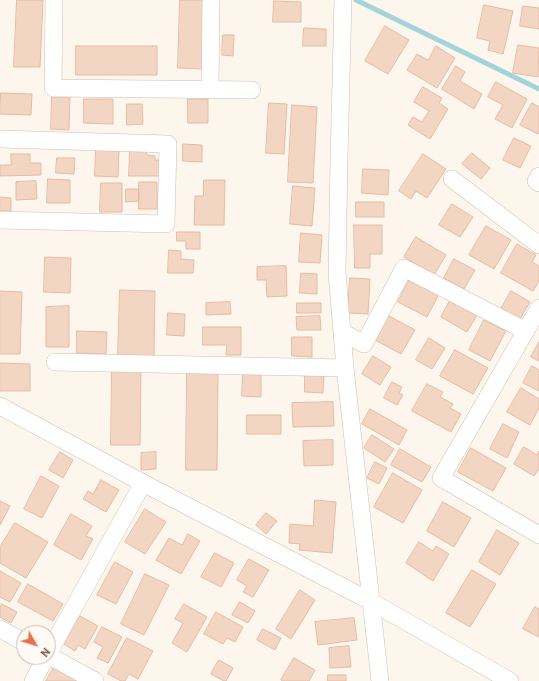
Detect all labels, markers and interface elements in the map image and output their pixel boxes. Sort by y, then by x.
north arrow [16,625,56,665]
text: N [37,645,52,659]

